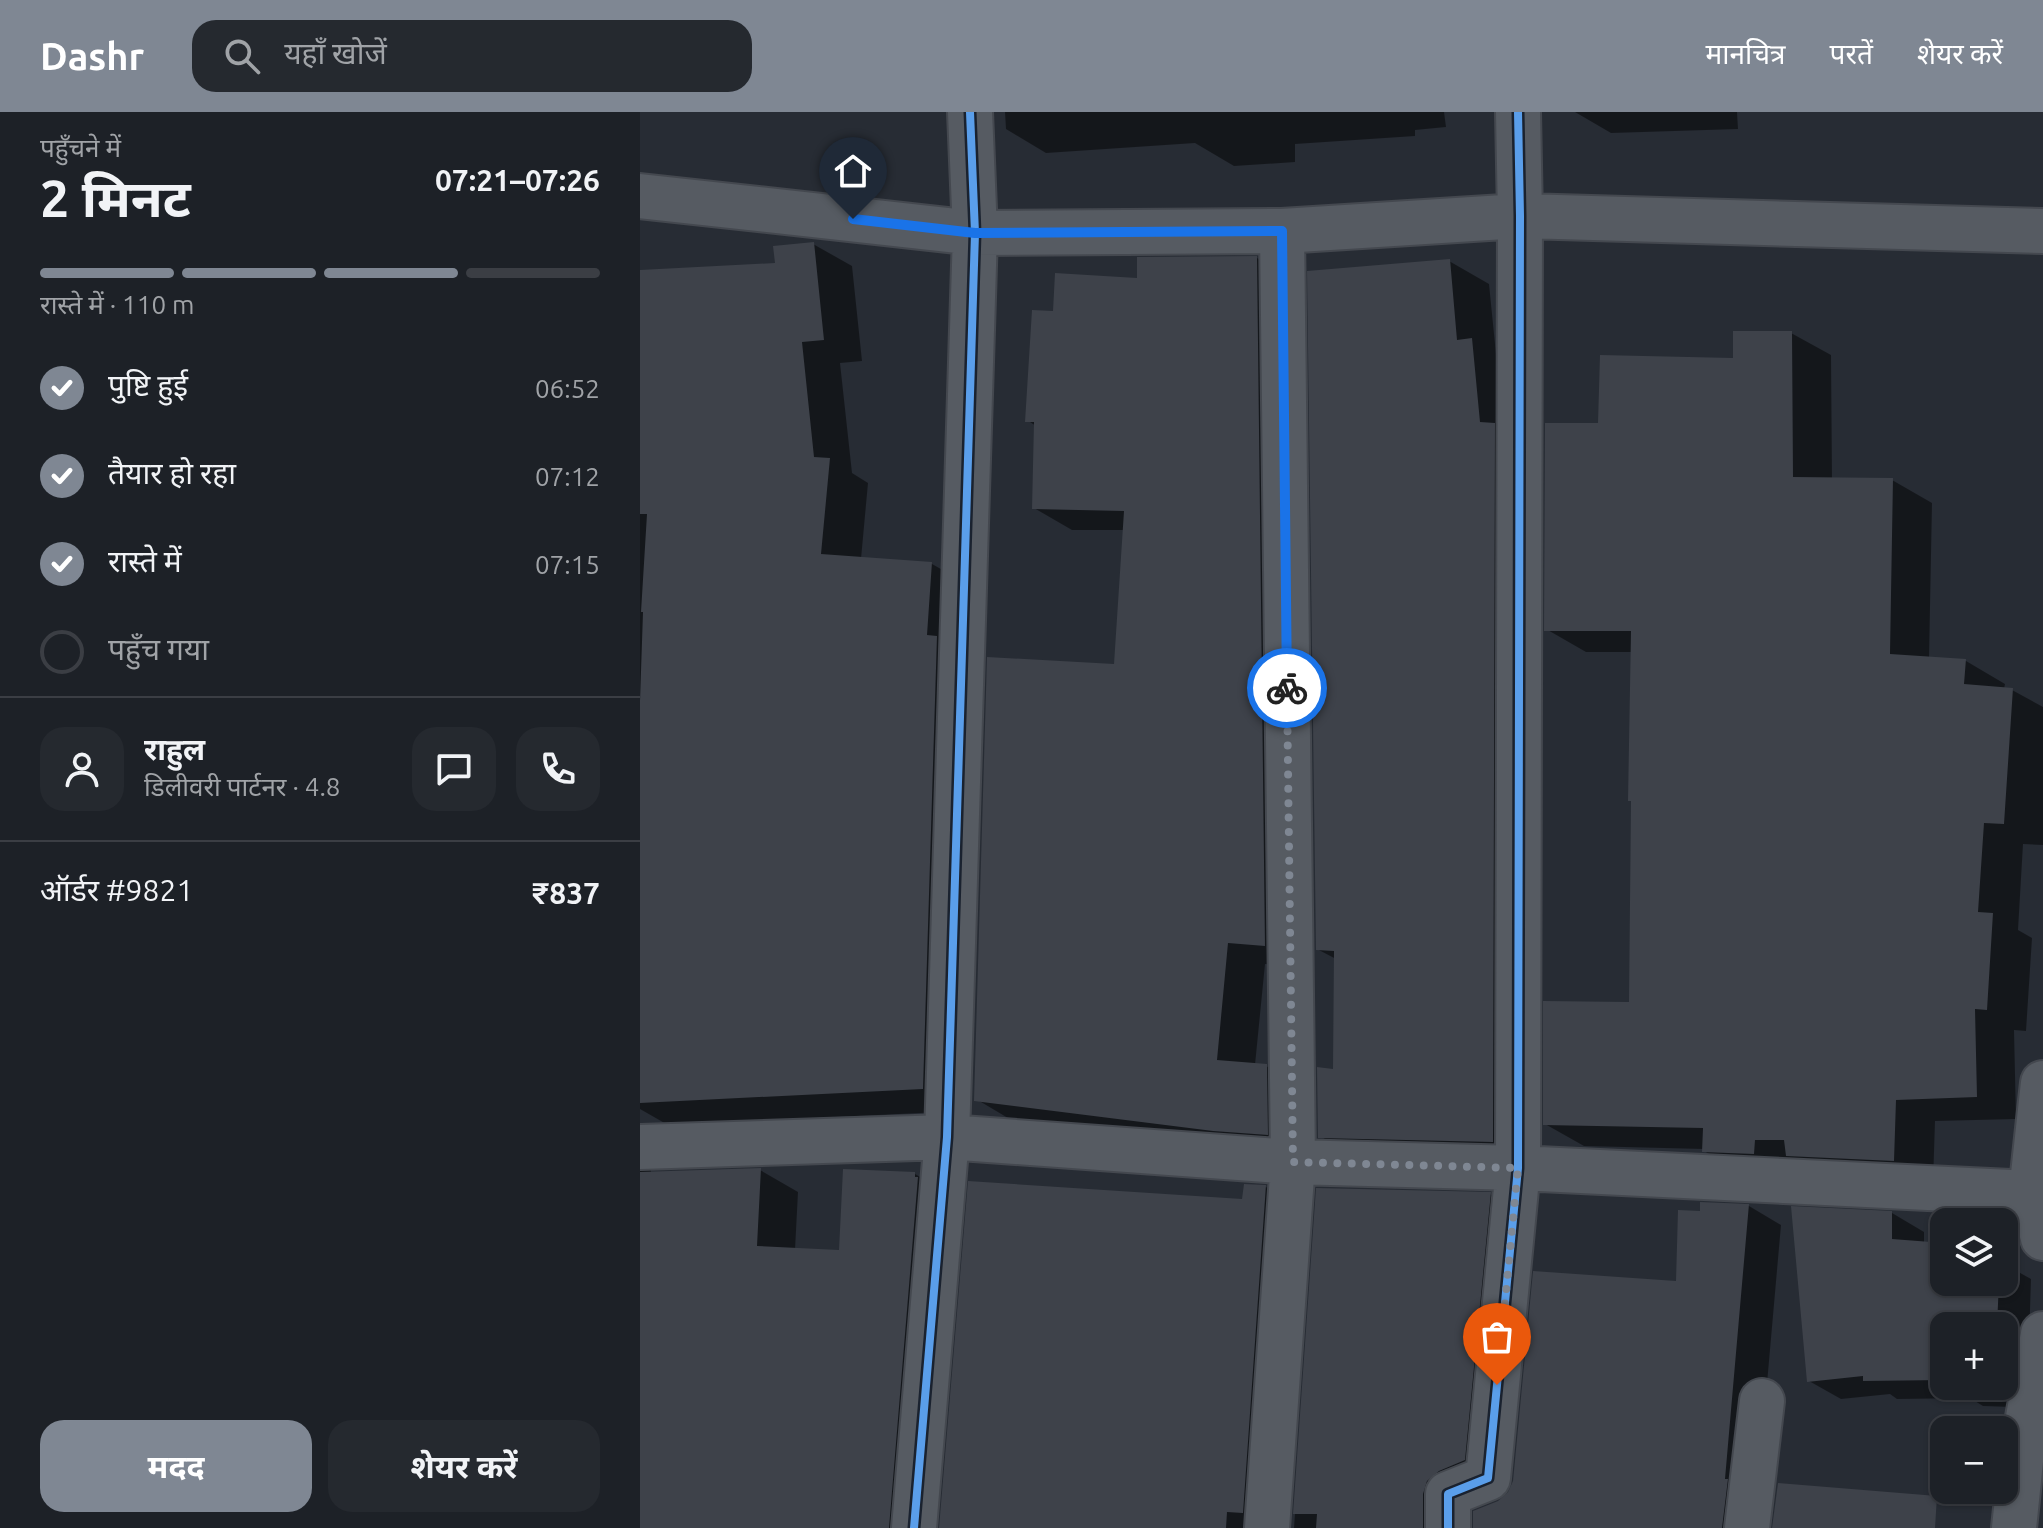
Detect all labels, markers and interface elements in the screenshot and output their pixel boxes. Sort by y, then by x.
search box [192,20,752,92]
icon: search [220,34,264,78]
text: Dashr [40,35,144,77]
text: यहाँ खोजें [284,36,387,70]
text: मानचित्र [1706,38,1786,69]
text: परतें [1830,38,1873,69]
text: शेयर करें [1917,38,2003,69]
text: पहुँचने में [40,133,121,162]
pin [819,137,887,219]
icon: home [831,149,875,193]
text: 07:21–07:26 [435,163,600,197]
text: 2 मिनट [40,169,191,227]
text: रास्ते में · 110 m [40,290,195,319]
icon: check [40,366,84,410]
text: पुष्टि हुई [108,368,188,402]
text: 06:52 [535,374,600,403]
icon: check [40,454,84,498]
text: तैयार हो रहा [108,456,236,490]
text: 07:12 [535,462,600,491]
icon: check [40,542,84,586]
text: रास्ते में [108,544,182,578]
text: 07:15 [535,550,600,579]
text: पहुँच गया [108,632,209,666]
courier [1247,648,1327,728]
icon: bike [1265,666,1309,710]
button: person [40,727,124,811]
button: chat [412,727,496,811]
button: phone [516,727,600,811]
text: राहुल [144,732,205,766]
text: डिलीवरी पार्टनर · 4.8 [144,772,340,801]
text: ऑर्डर #9821 [40,873,193,907]
text: ₹837 [532,876,600,910]
map controls [1930,1208,2018,1504]
button: layers [1930,1208,2018,1296]
pin [1463,1303,1531,1385]
button: + [1930,1312,2018,1400]
icon: bag [1475,1315,1519,1359]
button: − [1930,1416,2018,1504]
button: मदद [40,1420,312,1512]
button: शेयर करें [328,1420,600,1512]

